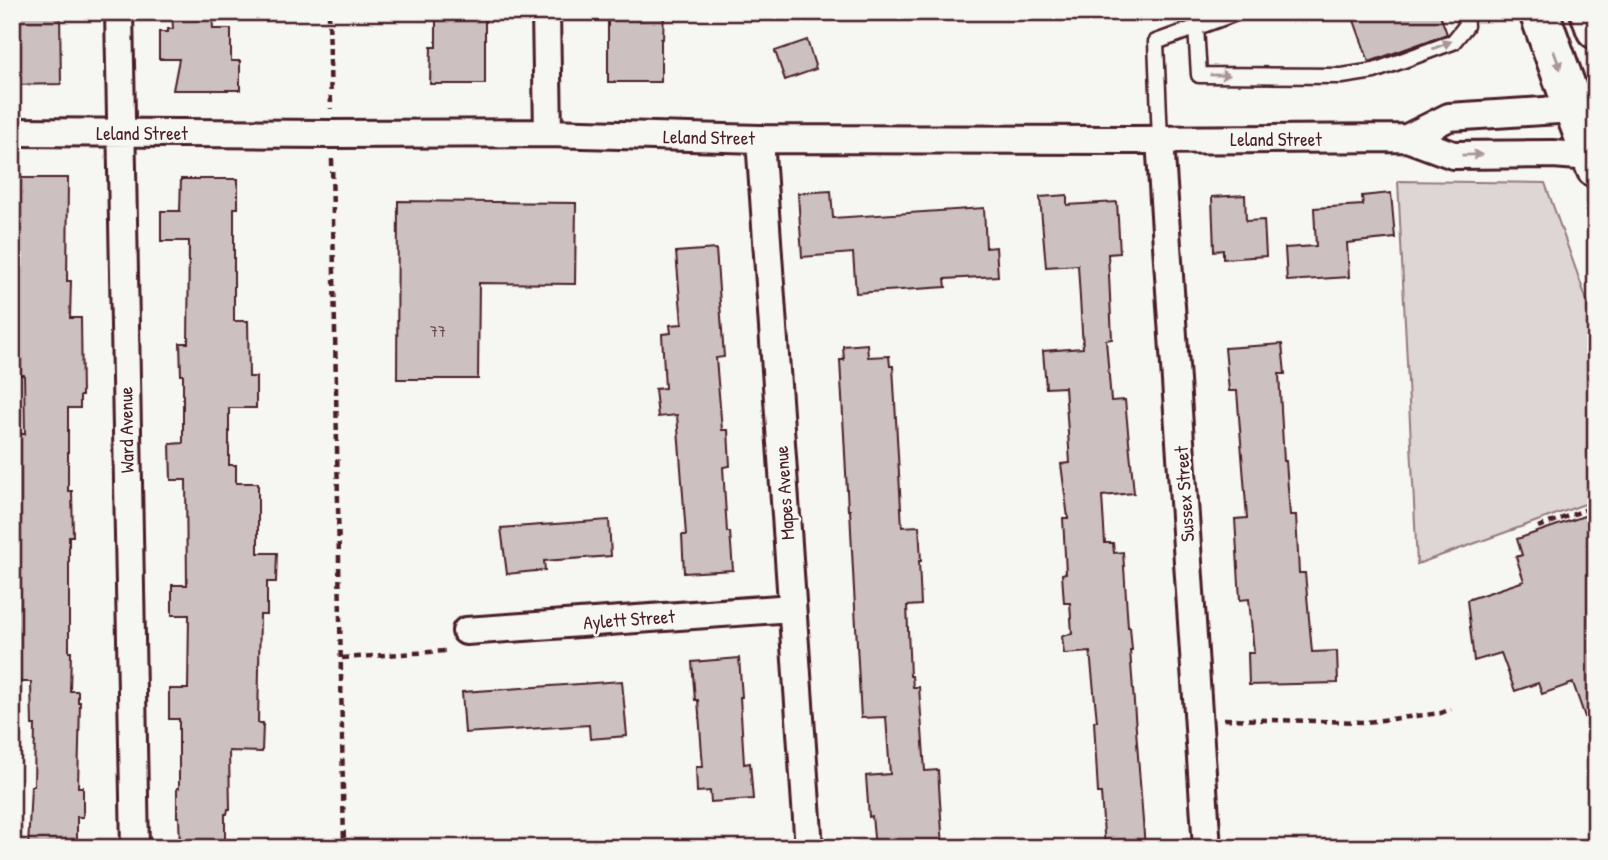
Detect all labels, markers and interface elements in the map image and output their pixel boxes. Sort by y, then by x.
one-way arrow [1432,40,1453,51]
one-way arrow [1551,50,1562,71]
one-way arrow [1209,69,1231,81]
street label: Leland Street [96,120,188,146]
street label: Leland Street [663,123,756,151]
street label: Leland Street [1230,126,1322,152]
one-way arrow [1461,149,1483,161]
house number: 77 [430,320,446,342]
street label: Ward Avenue [112,386,140,473]
street label: Mapes Avenue [768,445,800,541]
street label: Sussex Street [1168,445,1200,543]
street label: Aylett Street [582,603,676,635]

